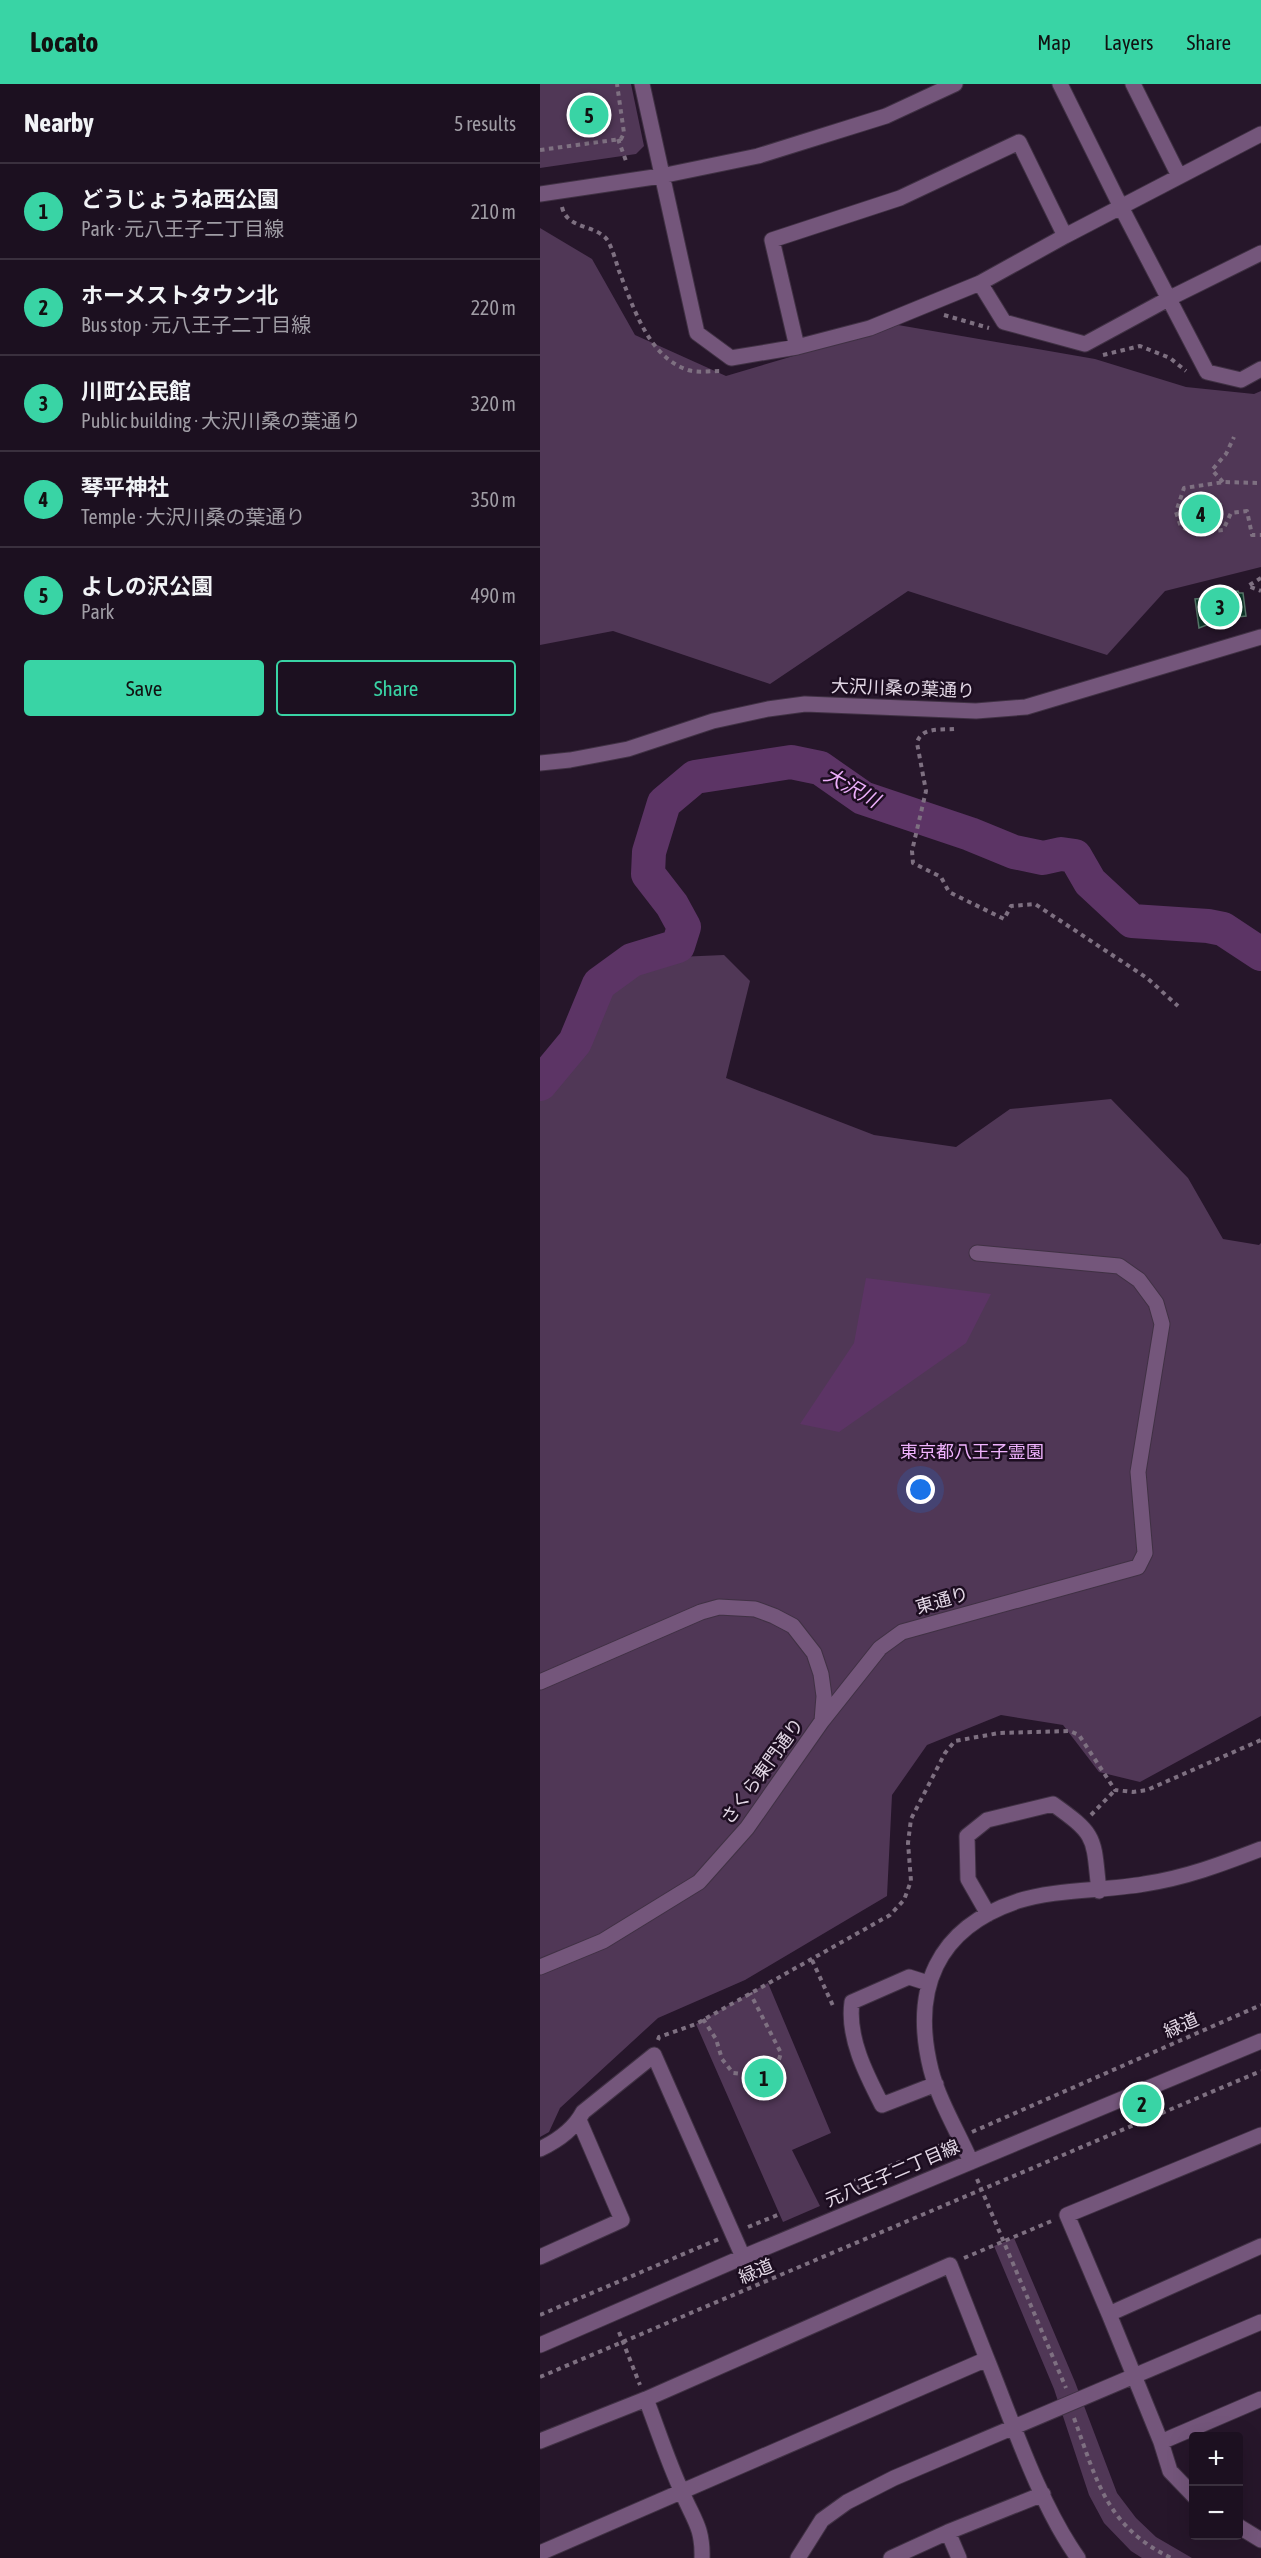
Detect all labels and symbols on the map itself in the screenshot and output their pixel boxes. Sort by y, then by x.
pin: 5 [569,93,608,138]
pin: 4 [1182,492,1220,536]
pin: 3 [1200,584,1240,630]
street label: 大沢川桑の葉通り [831,675,975,701]
water label: 大沢川 [820,762,886,813]
park label: 東京都八王子霊園 [900,1441,1044,1462]
your location [906,1475,935,1504]
street label: 東通り [913,1582,971,1618]
street label: さくら東門通り [716,1714,808,1828]
street label: 緑道 [1160,2008,1202,2042]
pin: 1 [744,2056,784,2100]
pin: 2 [1122,2082,1162,2126]
street label: 元八王子二丁目線 [822,2135,962,2211]
street label: 緑道 [735,2254,777,2288]

